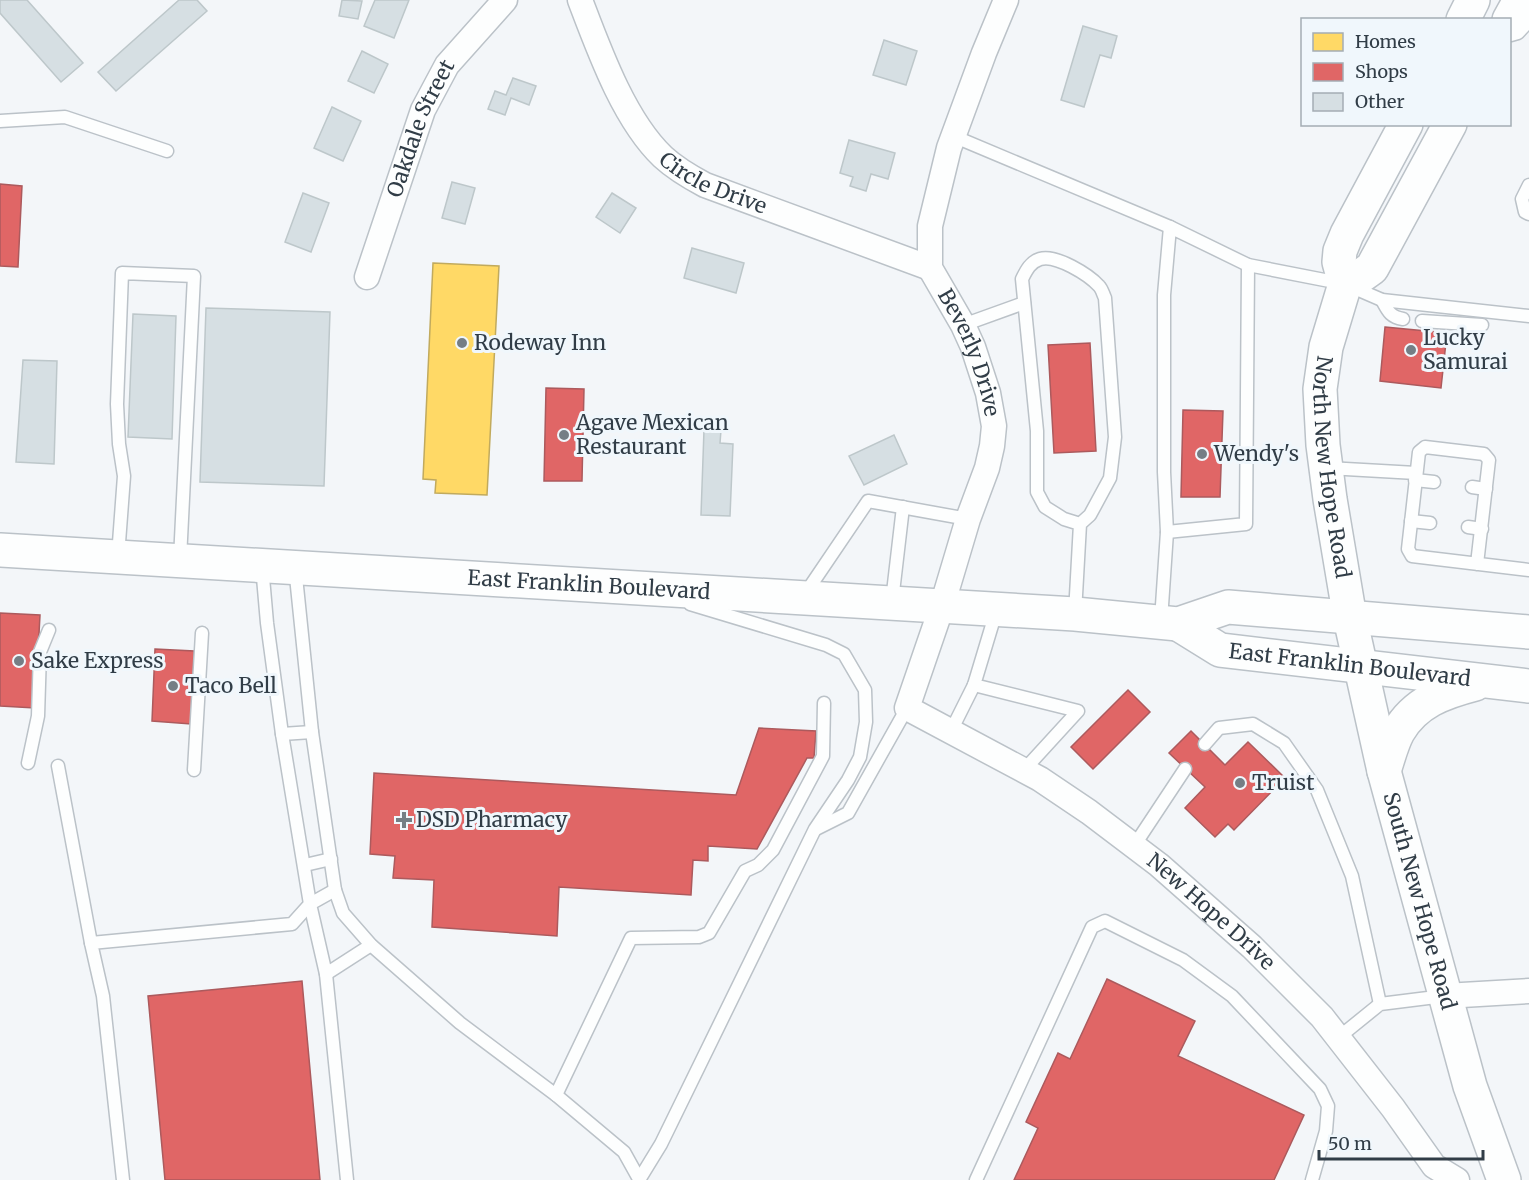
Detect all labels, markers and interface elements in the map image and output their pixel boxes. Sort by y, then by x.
legend [1301,18,1511,126]
text: Homes [1355,30,1416,53]
street label: Oakdale Street [381,55,460,201]
text: Shops [1355,60,1408,83]
text: Other [1355,90,1405,113]
street label: Circle Drive [654,146,771,220]
street label: Beverly Drive [932,284,1006,418]
place label: Lucky Samurai [1423,324,1508,375]
place label: Rodeway Inn [474,329,606,356]
marker: Rodeway Inn [455,336,469,350]
marker: Lucky Samurai [1404,343,1418,357]
street label: North New Hope Road [1306,354,1357,581]
place label: Agave Mexican Restaurant [575,409,729,460]
marker: Agave Mexican Restaurant [557,428,571,442]
place label: Wendy's [1213,440,1299,467]
marker: Wendy's [1195,447,1209,461]
street label: East Franklin Boulevard [467,564,712,605]
street label: East Franklin Boulevard [1227,637,1473,692]
place label: Sake Express [31,647,164,674]
marker: Sake Express [12,654,26,668]
place label: Taco Bell [185,672,277,699]
marker: Taco Bell [166,679,180,693]
place label: Truist [1252,769,1314,796]
marker: Truist [1233,776,1247,790]
street label: South New Hope Road [1377,789,1463,1013]
place label: DSD Pharmacy [416,806,568,833]
marker: DSD Pharmacy [397,813,411,827]
street label: New Hope Drive [1142,847,1281,975]
scale bar [1319,1123,1482,1161]
text: 50 m [1328,1132,1372,1155]

